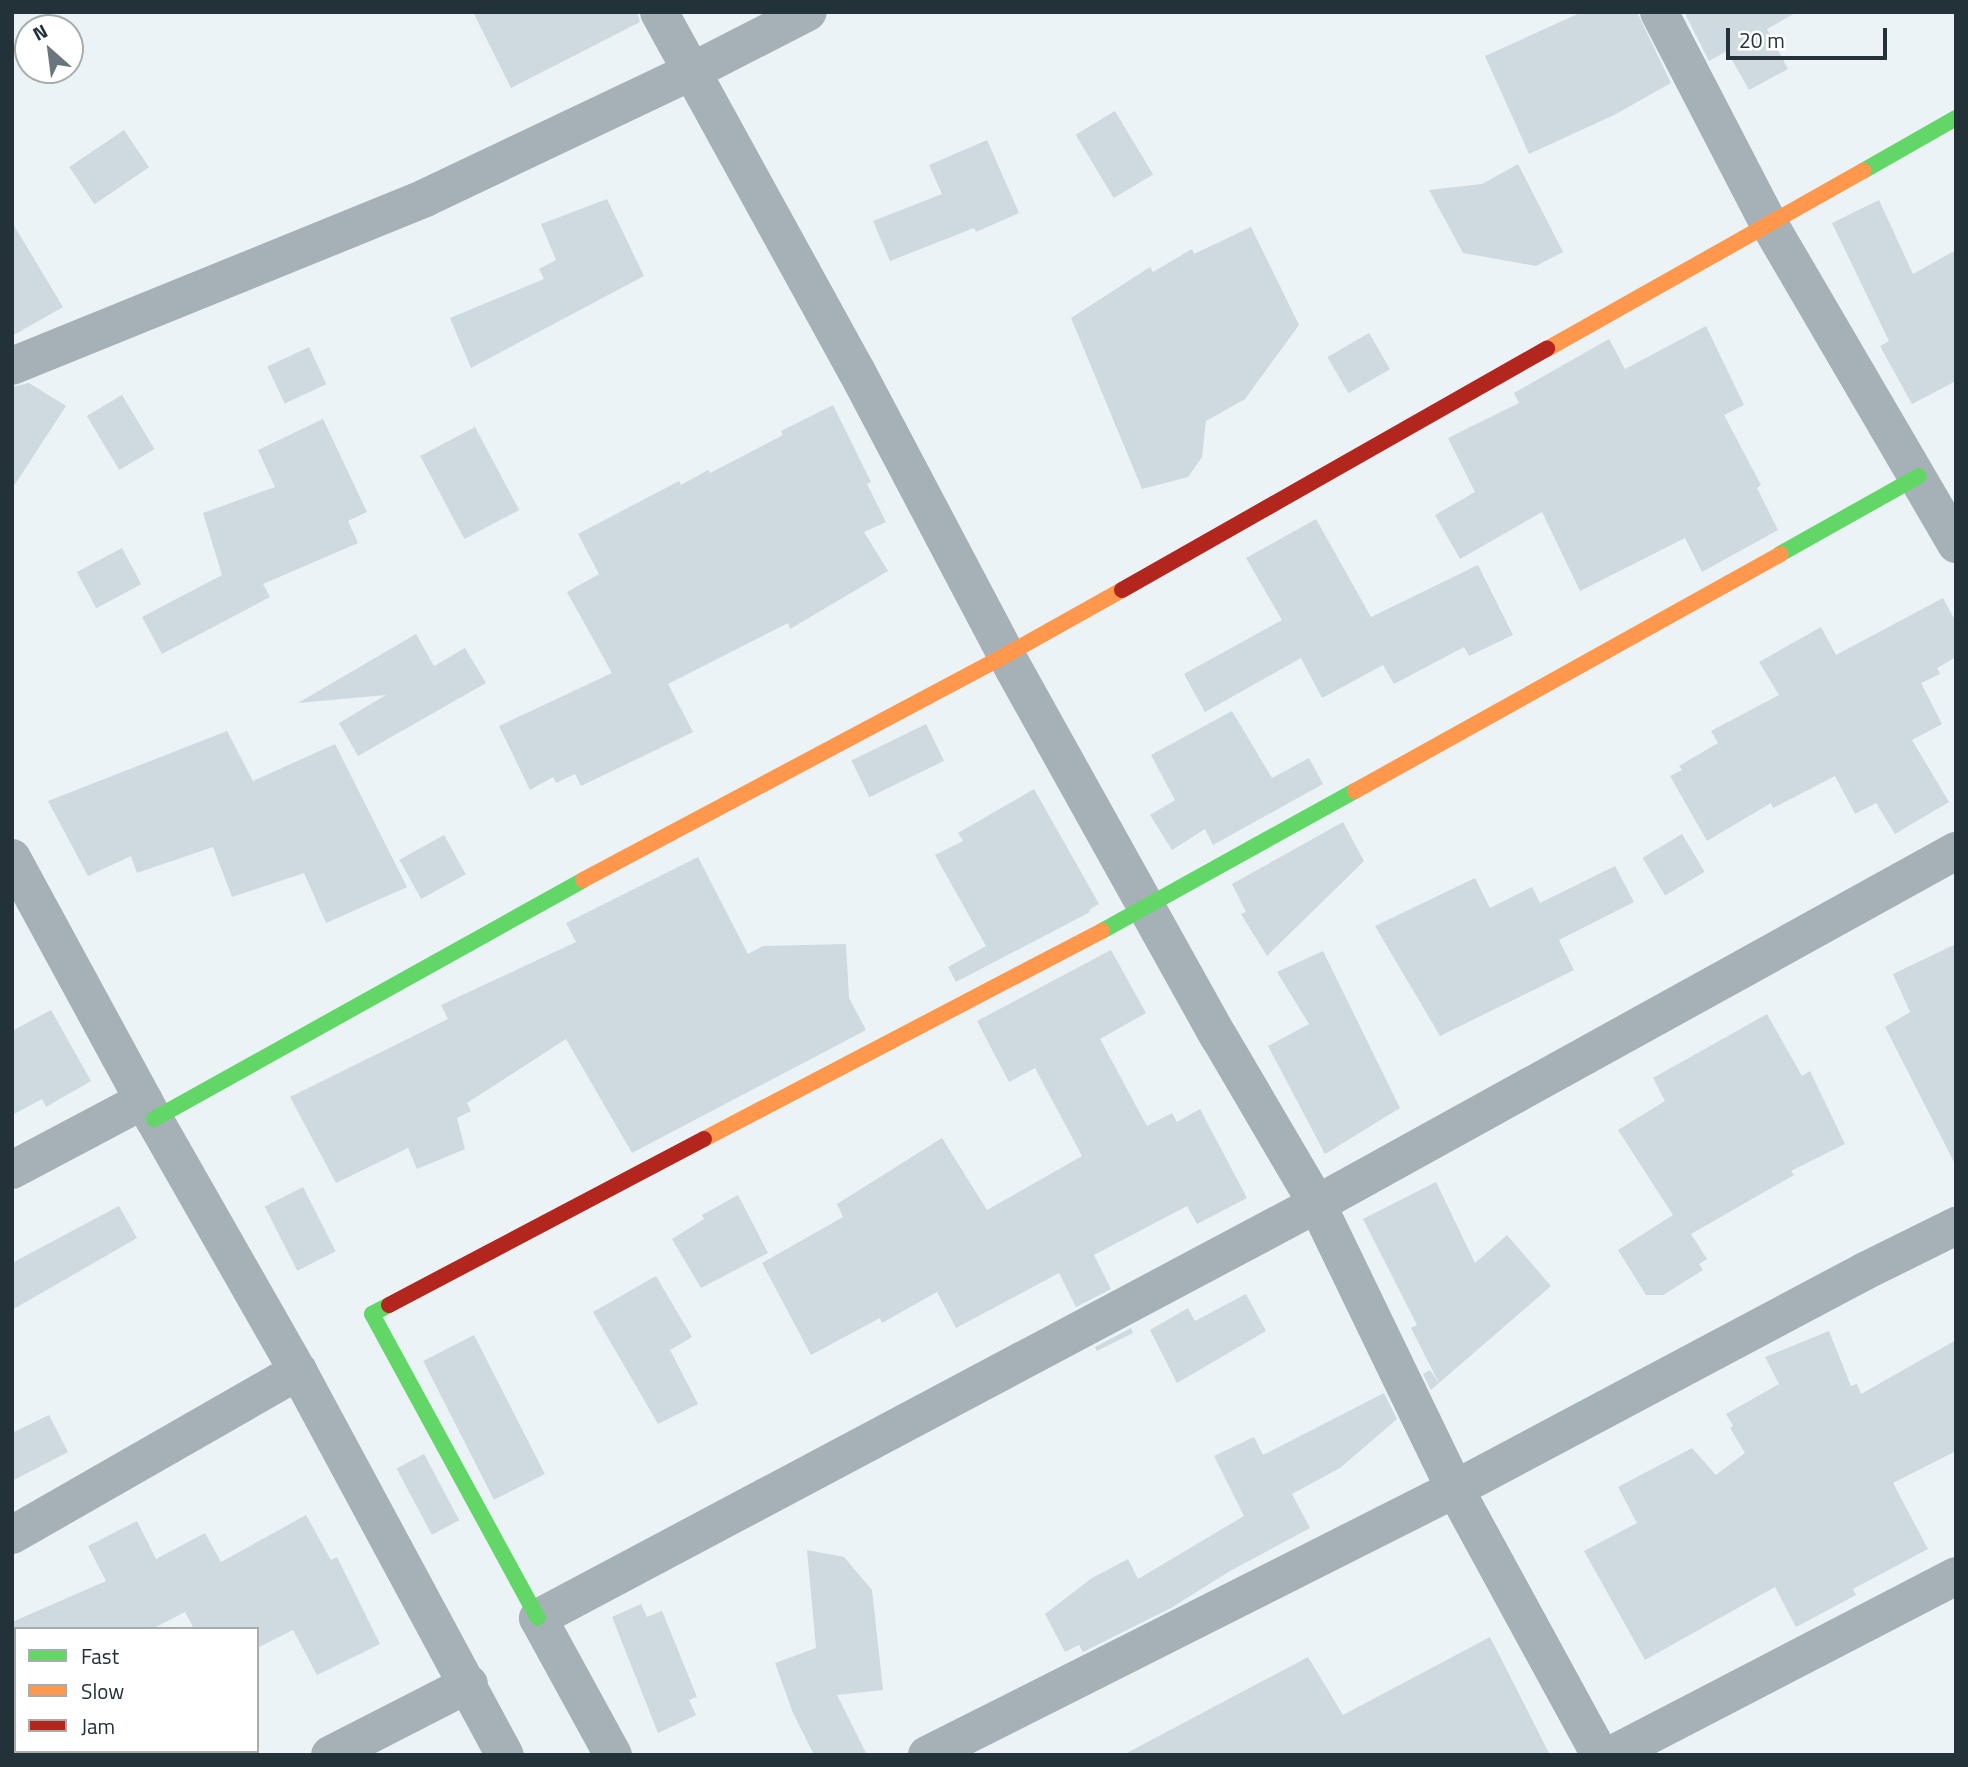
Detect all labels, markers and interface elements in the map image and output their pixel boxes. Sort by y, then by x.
north arrow [14,14,84,84]
scale bar [1730,14,1891,58]
text: N [27,16,52,48]
text: 20 m [1739,24,1785,56]
legend [14,1627,259,1753]
text: Fast [81,1640,119,1672]
text: Slow [81,1675,124,1707]
text: Jam [81,1710,115,1742]

